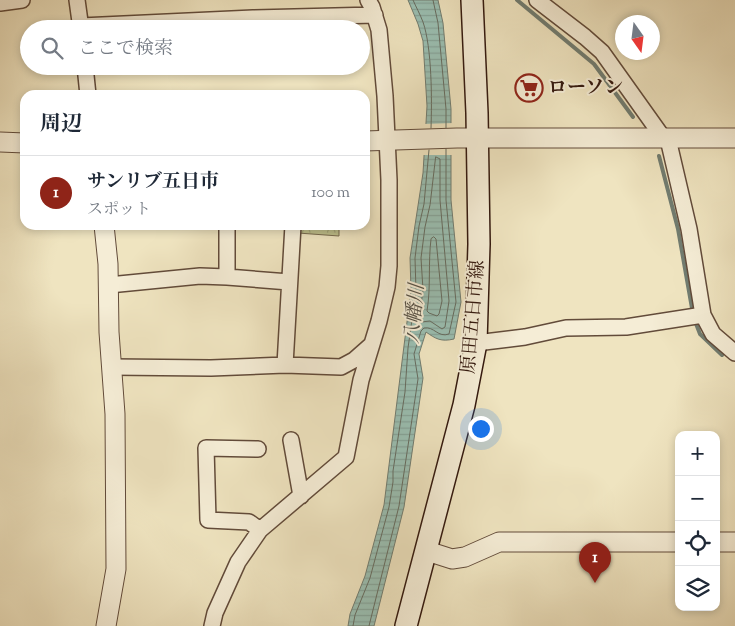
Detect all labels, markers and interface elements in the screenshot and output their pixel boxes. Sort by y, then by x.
north arrow [615,15,660,60]
search box [20,20,370,75]
icon: search [38,34,66,62]
text: ここで検索 [78,36,173,63]
supermarket icon: ローソン [514,73,544,103]
place label: ローソン [548,75,623,102]
text: 周辺 [40,110,82,140]
text: サンリブ五日市 [87,169,219,196]
text: 1 [53,182,59,205]
text: 100 m [311,182,350,205]
text: スポット [87,199,151,222]
street label: 原田五日市線 [456,259,492,375]
water label: 八幡川 [399,281,433,345]
your location [468,416,494,442]
map controls [675,431,720,611]
button: + [675,431,720,476]
button: − [675,476,720,521]
button: locate [675,521,720,566]
pin: 1 [579,542,611,583]
button: layers [675,566,720,611]

